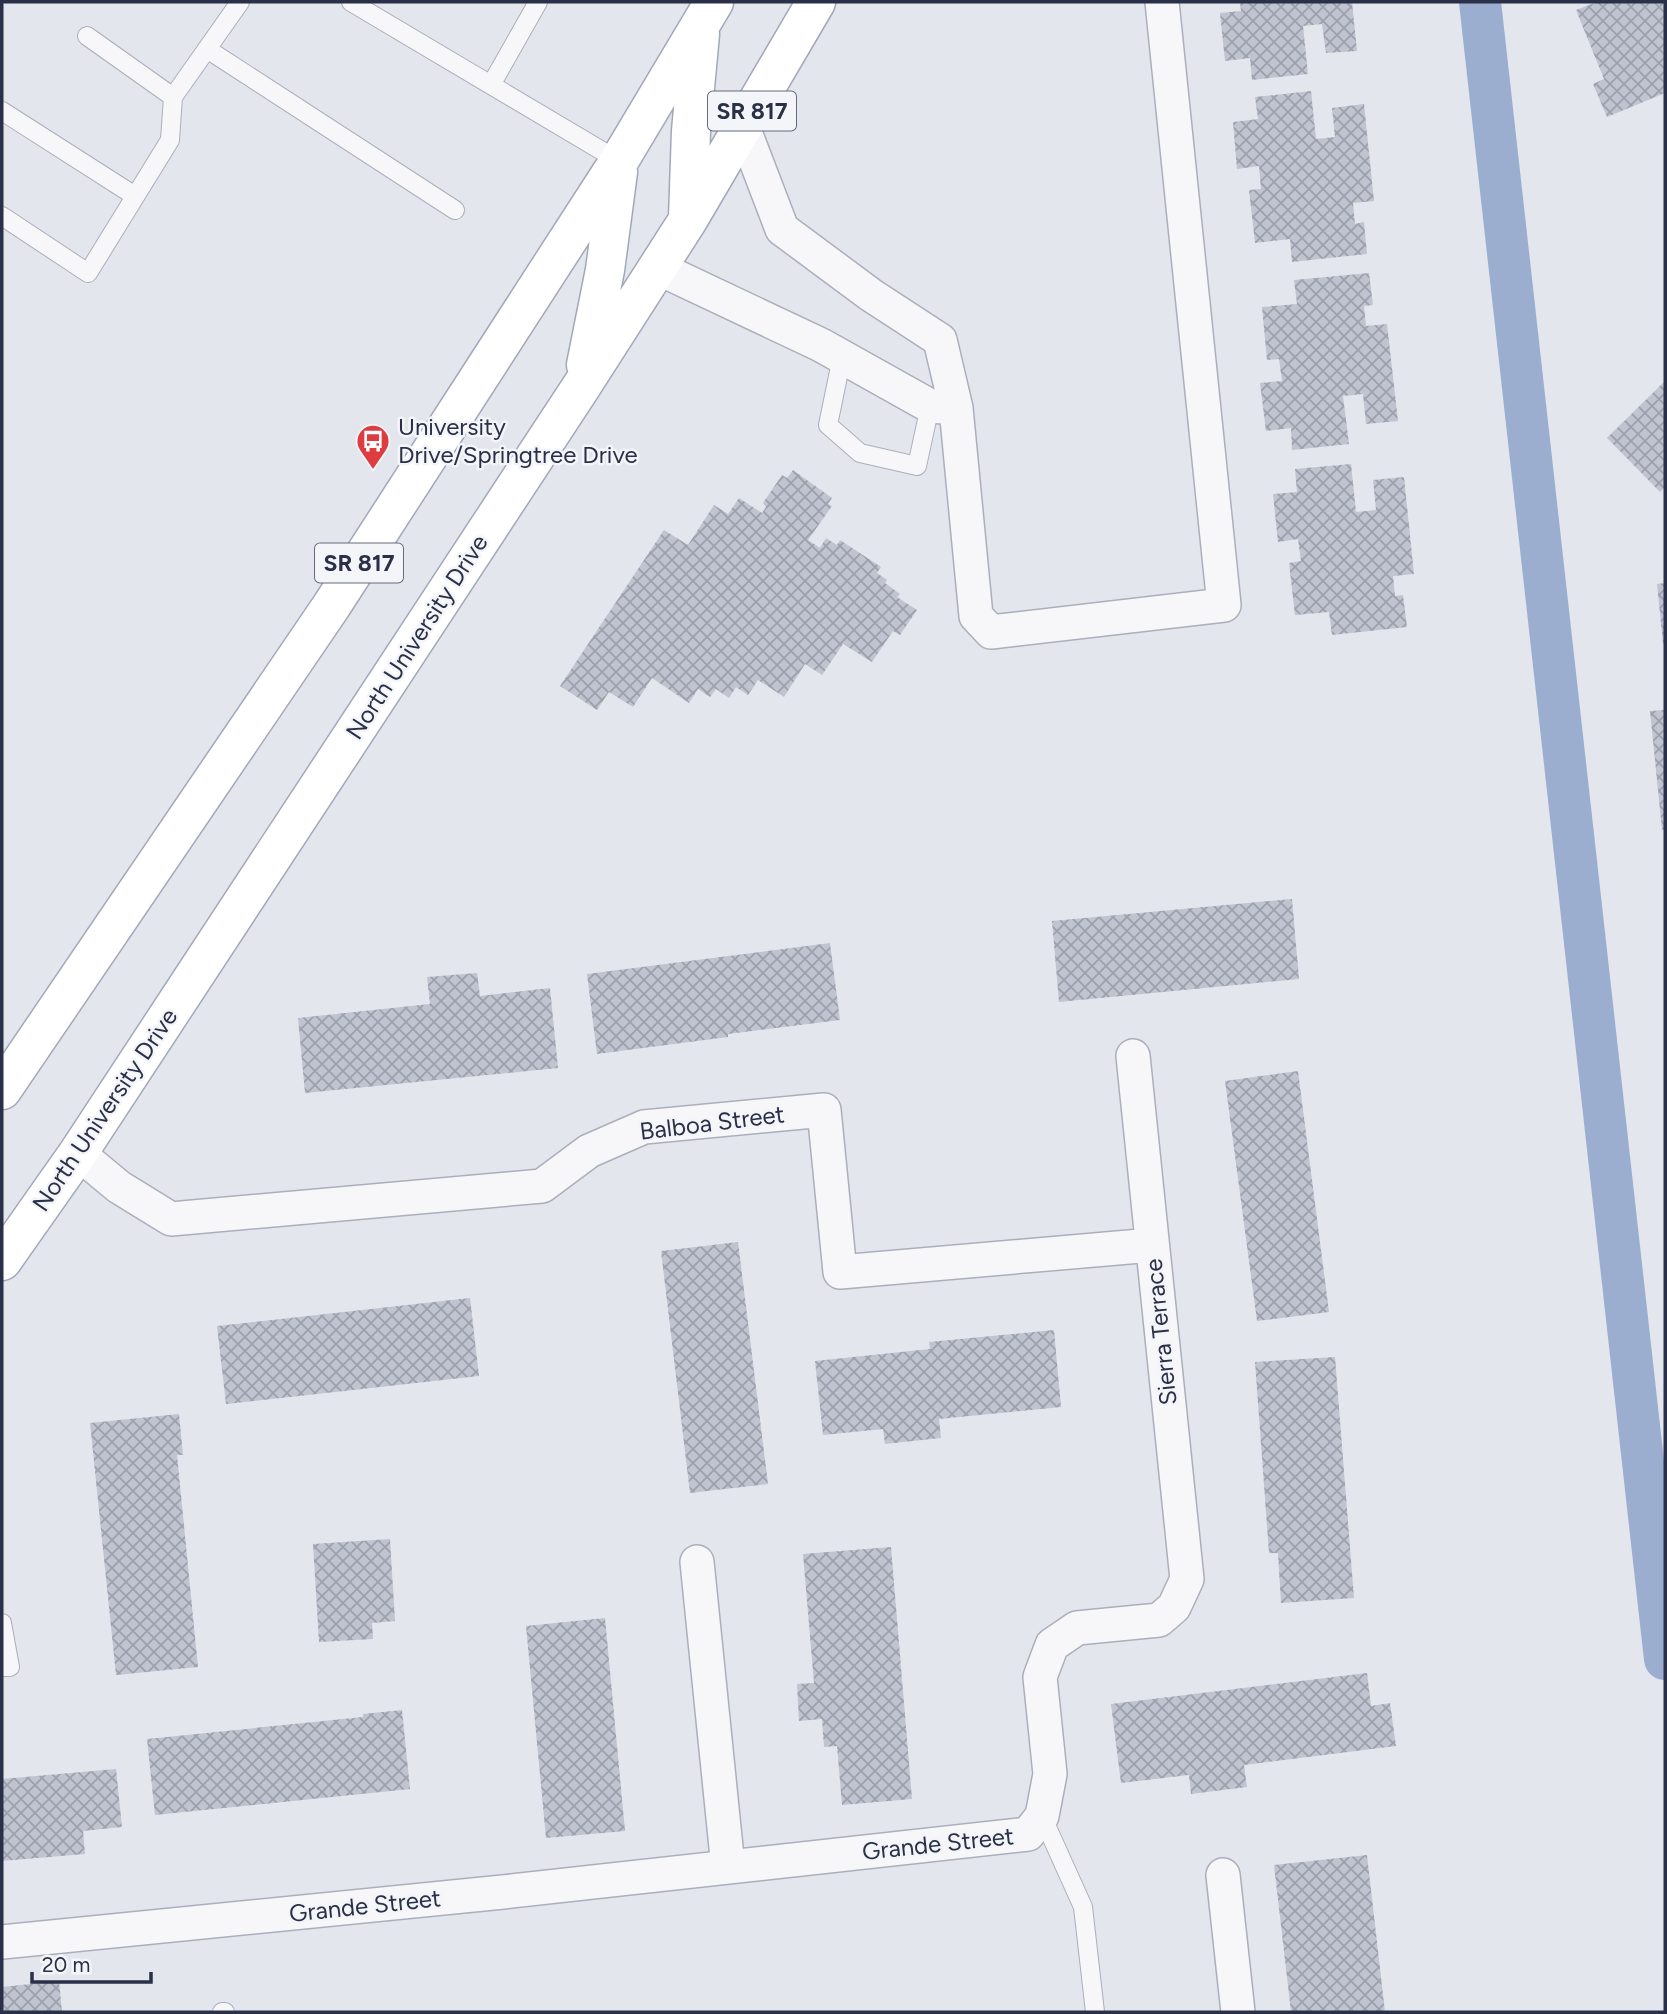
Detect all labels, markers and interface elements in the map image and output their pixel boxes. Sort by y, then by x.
road number: SR 817 [708,92,796,130]
place label: University Drive/Springtree Drive [398,412,638,469]
bus stop icon: University Drive/Springtree Drive [354,422,392,471]
street label: North University Drive [340,529,494,745]
road number: SR 817 [315,544,403,582]
street label: North University Drive [26,1003,183,1217]
street label: Balboa Street [638,1099,786,1146]
street label: Sierra Terrace [1138,1257,1183,1407]
street label: Grande Street [861,1821,1015,1866]
street label: Grande Street [288,1883,442,1928]
scale bar [32,1940,150,1984]
text: 20 m [42,1952,90,1977]

